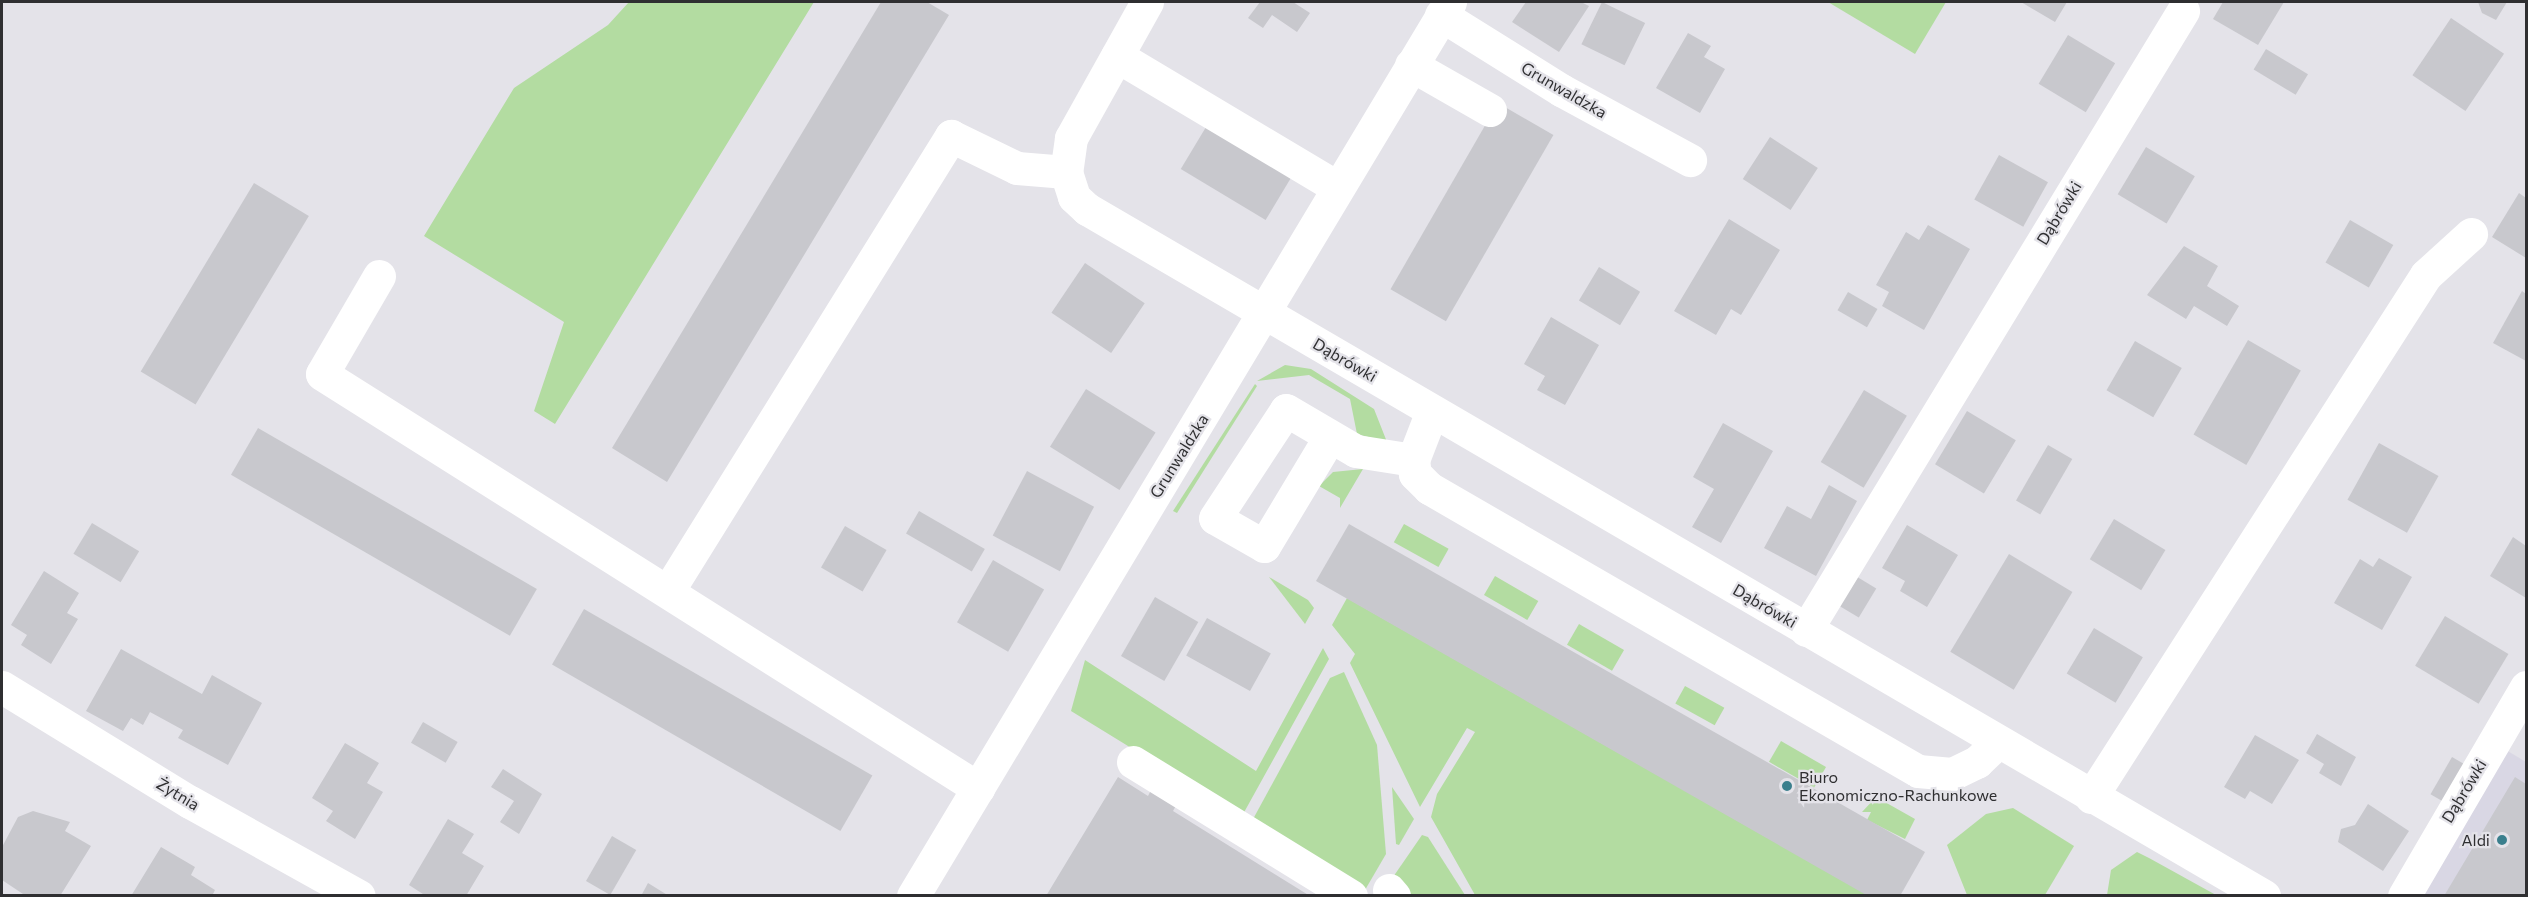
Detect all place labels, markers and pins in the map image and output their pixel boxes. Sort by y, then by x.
place label: Biuro Ekonomiczno-Rachunkowe [1799,767,1997,805]
marker: Biuro Ekonomiczno-Rachunkowe [1780,779,1794,793]
place label: Aldi [2462,830,2490,850]
marker: Aldi [2495,833,2509,847]

